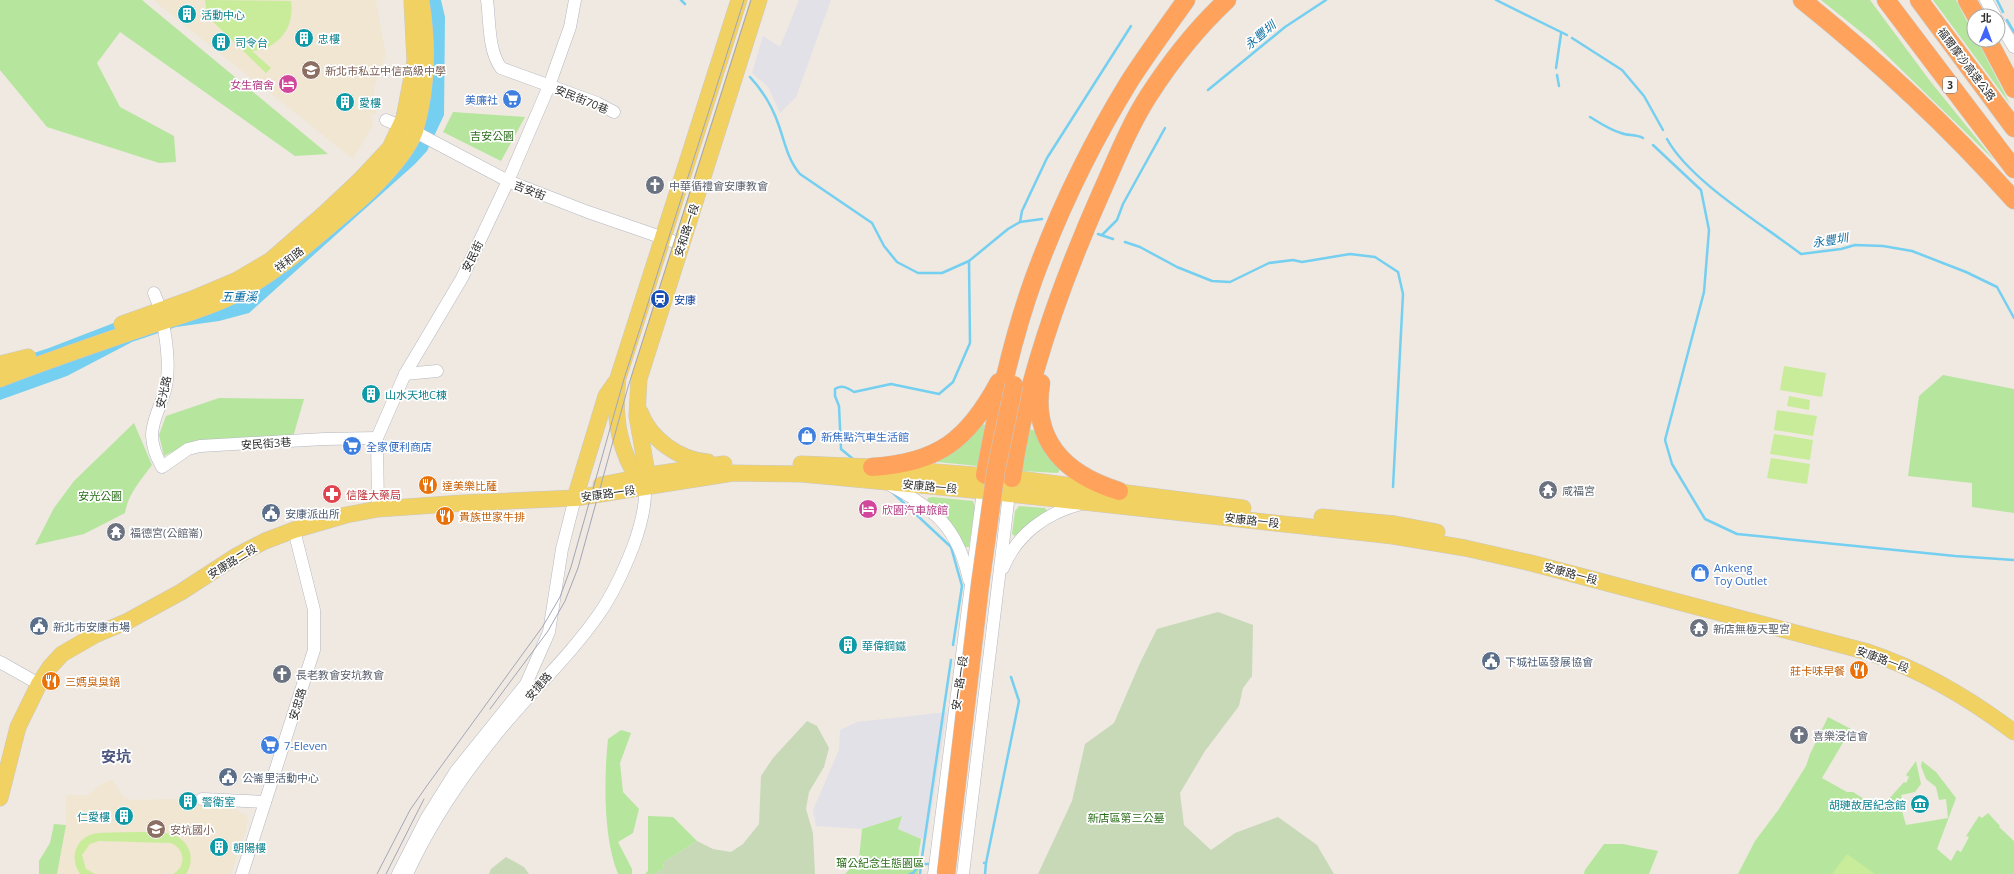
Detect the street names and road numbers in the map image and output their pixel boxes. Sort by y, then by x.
street label: 福爾摩沙高速公路 [1935,24,1999,104]
road number: 3 [1943,77,1957,93]
street label: 安民街70巷 [553,81,611,117]
street label: 吉安街 [512,177,548,203]
street label: 安和路一段 [670,202,702,258]
street label: 安民街 [458,238,486,274]
street label: 祥和路 [271,243,307,275]
street label: 安光路 [152,374,174,410]
street label: 安民街3巷 [240,434,292,452]
street label: 安康路一段 [902,476,958,496]
street label: 安康路一段 [580,482,636,504]
street label: 安康路一段 [1224,510,1280,530]
street label: 安康路二段 [205,540,259,582]
street label: 安康路一段 [1542,559,1600,587]
street label: 安康路一段 [1855,643,1911,675]
street label: 安一路一段 [948,655,970,711]
street label: 安捷路 [522,669,554,703]
street label: 安忠路 [285,686,309,722]

